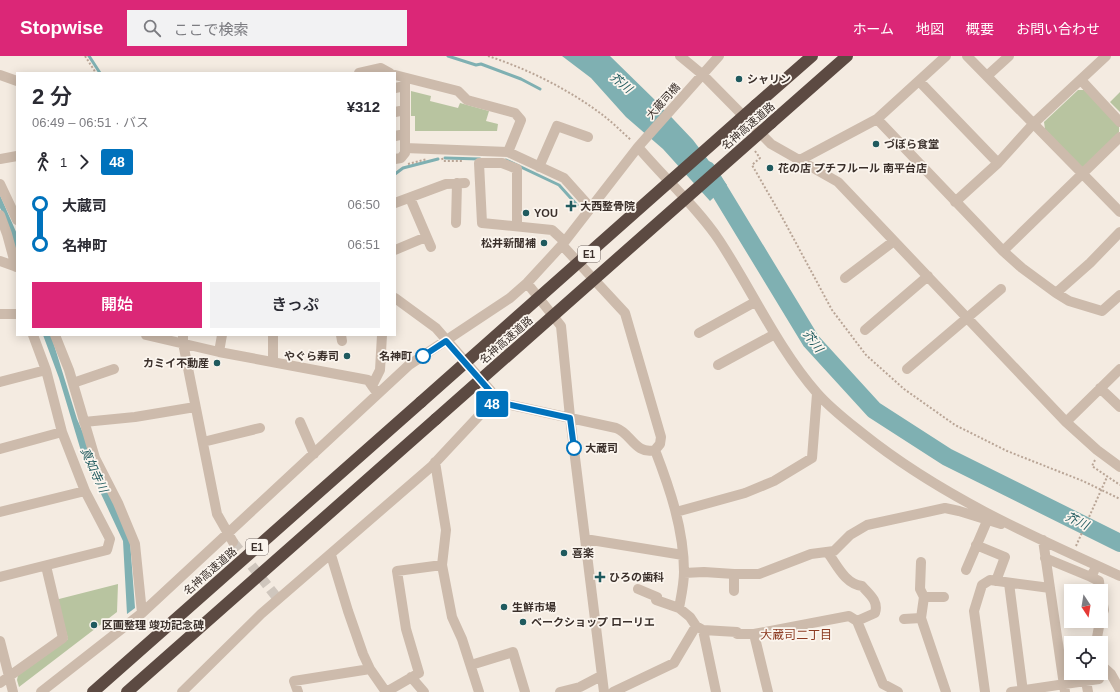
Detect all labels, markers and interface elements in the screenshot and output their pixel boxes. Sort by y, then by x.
search box [127,10,407,46]
text: Stopwise [20,17,103,38]
icon: search [141,17,163,39]
text: ここで検索 [173,21,248,38]
text: ホーム [852,21,894,37]
text: 地図 [916,21,944,37]
text: 概要 [966,21,994,37]
text: お問い合わせ [1016,21,1100,37]
water label: 芥川 [607,70,636,97]
place label: シャリン [747,73,791,85]
marker: シャリン [734,74,744,84]
street label: 大蔵司橋 [644,81,682,121]
text: 2 分 [32,84,72,109]
text: ¥312 [347,98,380,115]
street label: 名神高速道路 [719,100,777,152]
text: 06:49 – 06:51 · バス [32,115,149,130]
place label: づぼら食堂 [884,138,939,150]
marker: づぼら食堂 [871,139,881,149]
icon: walk [32,151,54,173]
icon: forward [73,151,95,173]
text: 48 [109,154,125,170]
text: 1 [60,155,67,170]
place label: 花の店 プチフルール 南平台店 [778,162,927,174]
marker: 花の店 プチフルール 南平台店 [765,163,775,173]
text: 大蔵司 [62,197,107,214]
text: 06:50 [347,197,380,212]
marker: 大西整骨院 [565,200,577,212]
place label: 大西整骨院 [580,200,635,212]
place label: YOU [534,207,558,219]
marker: YOU [521,208,531,218]
text: 名神町 [62,237,107,254]
text: 06:51 [347,237,380,252]
place label: 松井新聞補 [481,237,536,249]
marker: 松井新聞補 [539,238,549,248]
road number: E1 [578,246,600,262]
button: 開始 [32,282,202,328]
button: きっぷ [210,282,380,328]
street label: 名神高速道路 [477,314,535,366]
water label: 芥川 [800,327,827,356]
marker: 名神町 [415,348,431,364]
place label: やぐら寿司 [284,350,339,362]
place label: 名神町 [379,350,412,362]
marker: やぐら寿司 [342,351,352,361]
place label: カミイ不動産 [143,357,209,369]
marker: カミイ不動産 [212,358,222,368]
line badge: 48 [474,391,510,417]
text: 48 [484,396,500,412]
marker: 大蔵司 [566,440,582,456]
place label: 大蔵司 [585,442,618,454]
water label: 真如寺川 [78,445,111,497]
water label: 芥川 [1063,509,1093,533]
road number: E1 [246,539,268,555]
street label: 名神高速道路 [181,545,239,597]
place label: 喜楽 [572,547,594,559]
marker: 喜楽 [559,548,569,558]
marker: ひろの歯科 [594,571,606,583]
place label: ひろの歯科 [609,571,664,583]
north arrow [1064,584,1108,628]
map controls [1064,584,1108,680]
place label: 生鮮市場 [512,601,556,613]
marker: 生鮮市場 [499,602,509,612]
place label: ベークショップ ローリエ [531,616,655,628]
marker: ベークショップ ローリエ [518,617,528,627]
place label: 区画整理 竣功記念碑 [102,619,204,631]
marker: 区画整理 竣功記念碑 [89,620,99,630]
district label: 大蔵司二丁目 [760,628,832,642]
button: locate [1064,636,1108,680]

